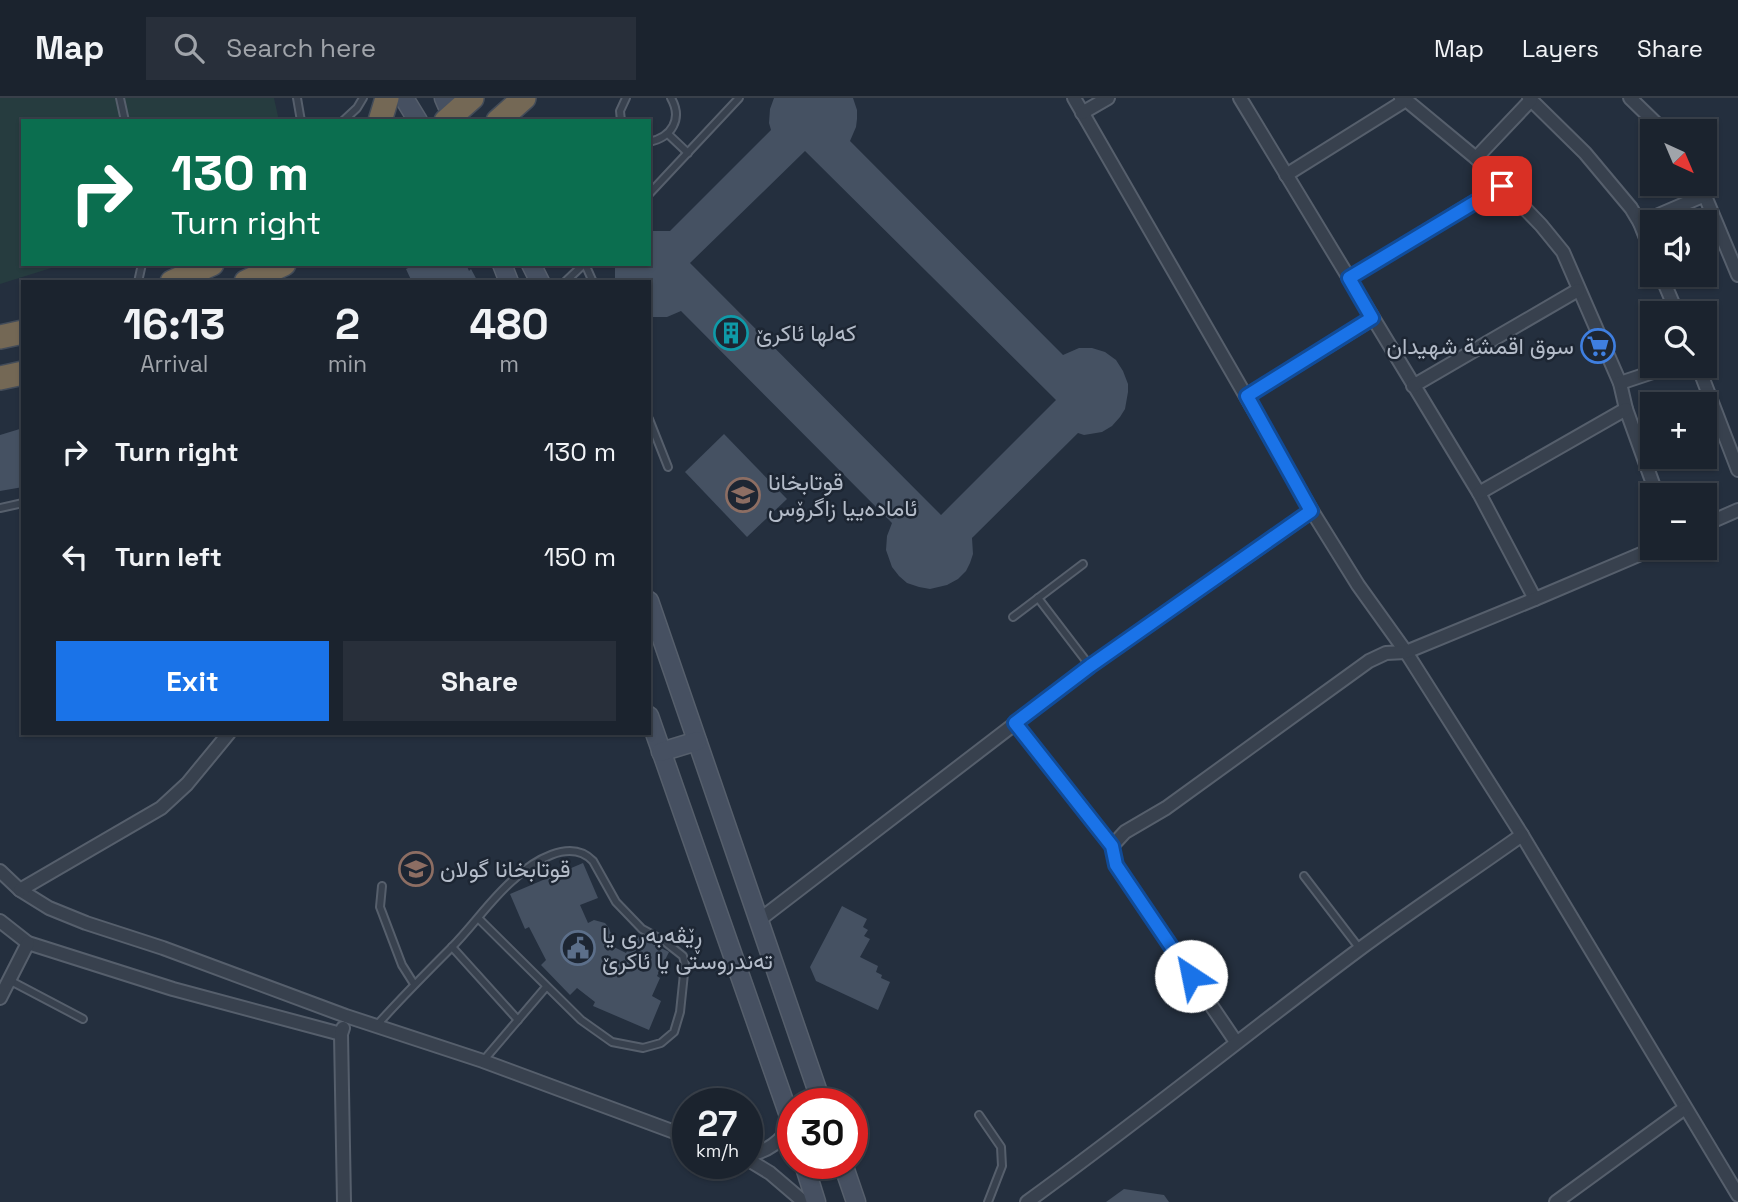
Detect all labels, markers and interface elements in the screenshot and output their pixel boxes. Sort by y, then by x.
search box [146,17,636,80]
text: Map [35,27,104,69]
icon: search [170,29,208,67]
text: Search here [226,31,376,65]
text: Map [1434,33,1484,64]
text: Layers [1522,33,1599,64]
text: Share [1637,33,1703,64]
north arrow [1640,119,1717,196]
map controls [1640,119,1717,560]
text: 130 m [171,142,309,204]
icon: right [56,147,147,238]
pin [1472,156,1532,216]
icon: arrive [1483,167,1521,205]
text: Turn right [171,203,321,243]
button: sound [1640,210,1717,287]
text: 16:13 [123,298,225,351]
text: 2 [335,298,360,351]
text: 480 [469,298,549,351]
button: search [1640,301,1717,378]
building icon: کەلها ئاکرێ [712,314,750,352]
place label: کەلها ئاکرێ [756,318,857,348]
supermarket icon: سوق اقمشة شهيدان [1579,327,1617,365]
place label: سوق اقمشة شهيدان [1386,331,1574,361]
text: Arrival [140,349,209,379]
text: min [328,349,367,379]
text: m [499,349,519,379]
button: + [1640,392,1717,469]
icon: right [56,433,94,471]
text: Turn right [115,435,239,469]
text: 130 m [544,435,616,469]
place label: قوتابخانا ئامادەییا زاگرۆس [768,467,917,523]
school or university icon: قوتابخانا ئامادەییا زاگرۆس [724,476,762,514]
button: − [1640,483,1717,560]
icon: left [56,538,94,576]
text: Turn left [115,540,222,574]
text: 150 m [544,540,616,574]
button: Exit [56,641,329,721]
button: Share [343,641,616,721]
school or university icon: قوتابخانا گولان [397,850,435,888]
place label: قوتابخانا گولان [440,854,570,884]
place label: ڕێڤەبەری یا تەندروستی یا ئاکرێ [602,920,773,976]
public building icon: ڕێڤەبەری یا تەندروستی یا ئاکرێ [559,929,597,967]
position arrow [1154,939,1228,1013]
speed limit sign: 30 [777,1088,868,1179]
text: 27 [698,1102,737,1146]
text: km/h [696,1139,739,1162]

